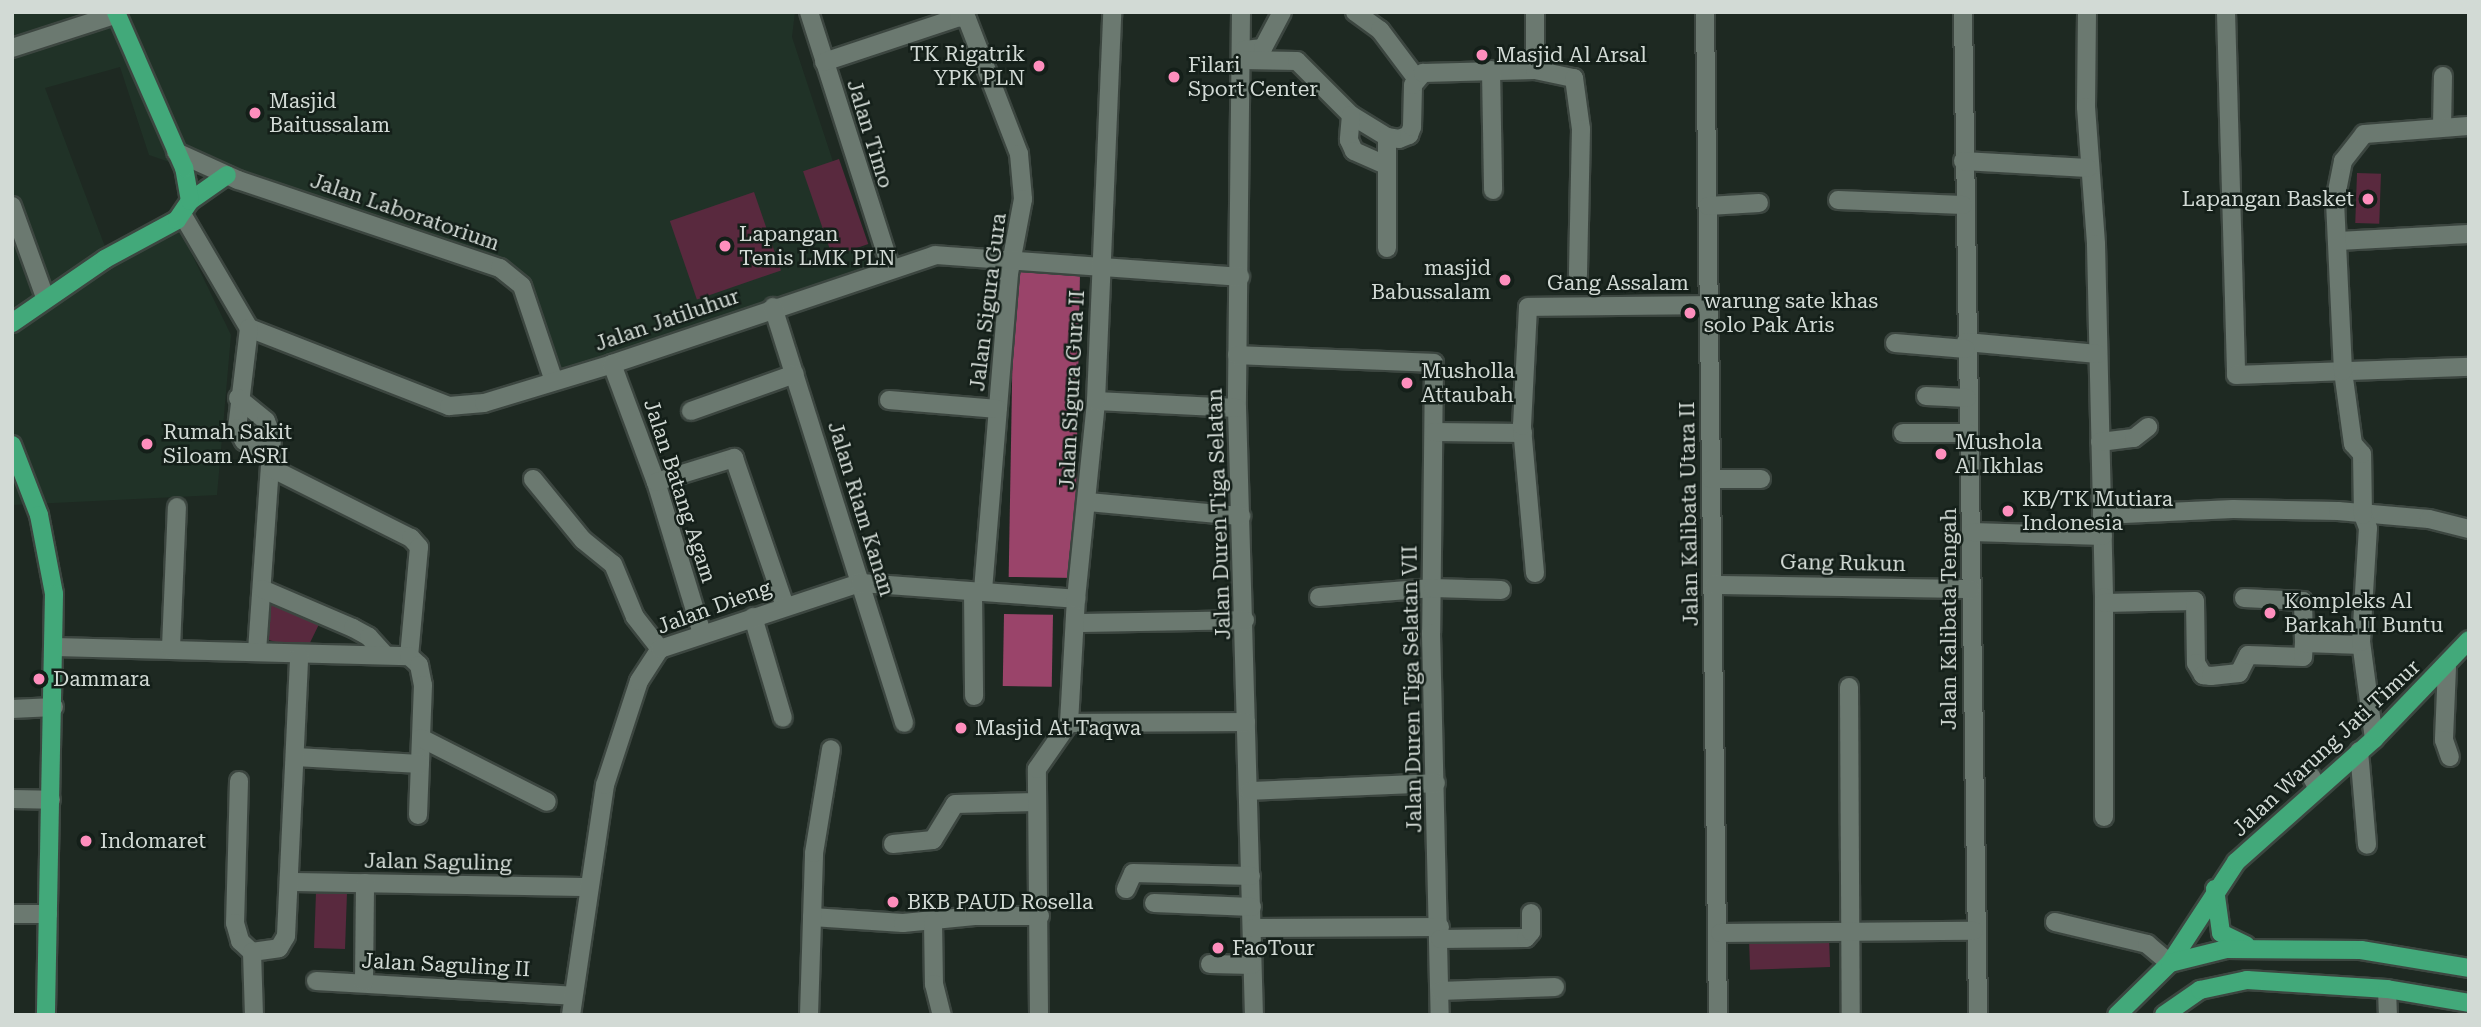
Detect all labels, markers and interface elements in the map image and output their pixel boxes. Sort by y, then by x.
place label: TK Rigatrik YPK PLN [910,41,1025,91]
place label: Masjid Al Arsal [1496,42,1647,68]
marker: Masjid Al Arsal [1474,47,1490,63]
place label: Filari Sport Center [1188,52,1318,102]
marker: TK Rigatrik YPK PLN [1031,58,1047,74]
marker: Filari Sport Center [1166,69,1182,85]
street label: Jalan Timo [842,77,898,191]
place label: Masjid Baitussalam [269,88,390,138]
marker: Masjid Baitussalam [247,105,263,121]
street label: Jalan Laboratorium [307,168,503,256]
place label: Lapangan Basket [2182,186,2354,212]
marker: Lapangan Basket [2360,191,2376,207]
street label: Jalan Sigura Gura [965,212,1011,392]
place label: Lapangan Tenis LMK PLN [739,221,896,271]
marker: Lapangan Tenis LMK PLN [717,238,733,254]
place label: masjid Babussalam [1371,255,1491,305]
street label: Gang Assalam [1547,270,1689,296]
marker: masjid Babussalam [1497,272,1513,288]
street label: Jalan Jatiluhur [591,283,743,357]
place label: warung sate khas solo Pak Aris [1704,288,1878,338]
street label: Jalan Sigura Gura II [1054,289,1090,491]
marker: warung sate khas solo Pak Aris [1682,305,1698,321]
place label: Musholla Attaubah [1421,358,1515,408]
marker: Musholla Attaubah [1399,375,1415,391]
street label: Jalan Duren Tiga Selatan [1202,388,1236,640]
street label: Jalan Batang Agam [638,396,722,586]
street label: Jalan Kalibata Utara II [1674,402,1704,626]
place label: Rumah Sakit Siloam ASRI [163,419,292,469]
street label: Jalan Riam Kanan [822,419,900,599]
place label: Mushola Al Ikhlas [1955,429,2044,479]
marker: Rumah Sakit Siloam ASRI [137,434,157,454]
marker: Mushola Al Ikhlas [1933,446,1949,462]
place label: KB/TK Mutiara Indonesia [2022,486,2173,536]
marker: KB/TK Mutiara Indonesia [2000,503,2016,519]
street label: Jalan Kalibata Tengah [1936,508,1962,730]
street label: Jalan Duren Tiga Selatan VII [1397,545,1427,833]
street label: Gang Rukun [1780,549,1906,577]
street label: Jalan Dieng [654,575,774,639]
place label: Kompleks Al Barkah II Buntu [2284,588,2443,638]
marker: Kompleks Al Barkah II Buntu [2262,605,2278,621]
street label: Jalan Warung Jati Timur [2227,654,2425,842]
place label: Dammara [53,666,150,692]
marker: Dammara [31,671,47,687]
place label: Masjid At Taqwa [975,715,1141,741]
marker: Masjid At Taqwa [953,720,969,736]
place label: Indomaret [100,828,206,854]
marker: Indomaret [78,833,94,849]
street label: Jalan Saguling [364,848,512,876]
place label: BKB PAUD Rosella [907,889,1093,915]
marker: BKB PAUD Rosella [885,894,901,910]
place label: FaoTour [1232,935,1315,961]
marker: FaoTour [1210,940,1226,956]
street label: Jalan Saguling II [361,948,531,982]

